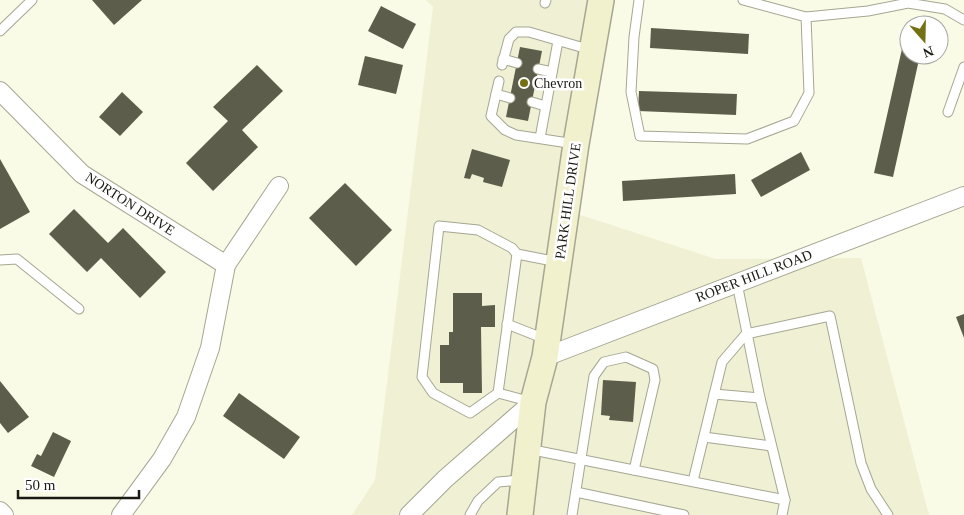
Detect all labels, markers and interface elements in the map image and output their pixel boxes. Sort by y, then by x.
north arrow [899,15,949,65]
text: N [921,43,936,61]
place label: Chevron [534,76,582,91]
marker: Chevron [518,77,530,89]
street label: PARK HILL DRIVE [552,142,584,260]
street label: NORTON DRIVE [83,170,177,238]
street label: ROPER HILL ROAD [694,247,814,305]
scale bar [18,468,139,500]
text: 50 m [25,477,56,493]

